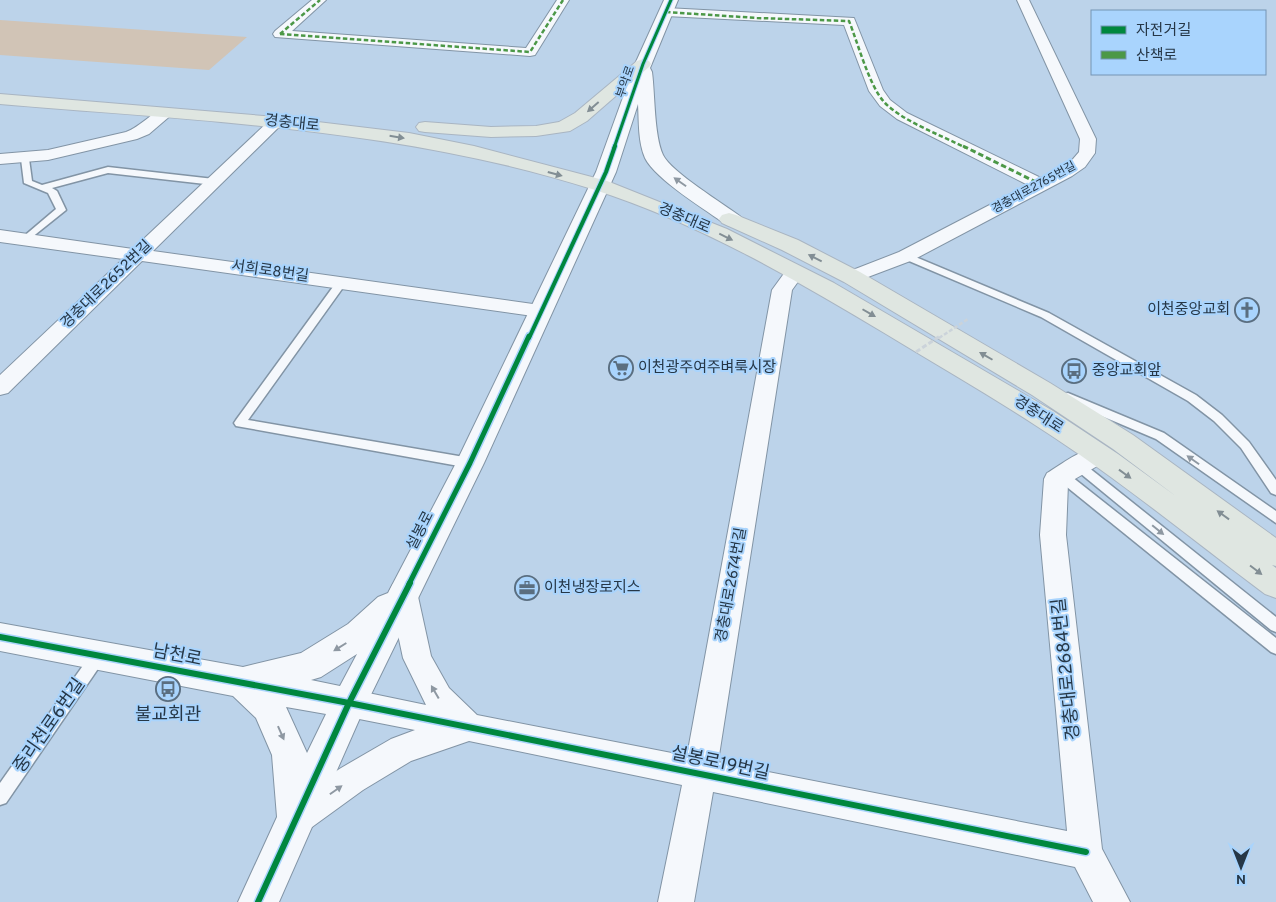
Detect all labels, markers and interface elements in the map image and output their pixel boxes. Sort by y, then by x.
legend [1091,10,1266,75]
text: 자전거길 [1136,22,1191,41]
text: 산책로 [1136,47,1177,66]
street label: 부악로 [613,64,639,100]
one-way arrow [587,102,600,113]
street label: 경충대로 [264,112,320,136]
one-way arrow [389,133,405,141]
street label: 경충대로2765번길 [989,158,1079,218]
one-way arrow [548,170,563,178]
one-way arrow [674,177,687,187]
street label: 경충대로 [655,199,713,239]
one-way arrow [719,233,733,241]
street label: 경충대로2652번길 [57,237,157,333]
one-way arrow [808,254,822,262]
street label: 서희로8번길 [230,257,310,287]
church icon: 이천중앙교회 [1234,297,1260,323]
place label: 이천중앙교회 [1147,300,1230,320]
one-way arrow [863,309,876,318]
one-way arrow [979,352,993,361]
supermarket icon: 이천광주여주벼룩시장 [608,355,634,381]
place label: 이천광주여주벼룩시장 [638,358,776,378]
bus stop icon: 중앙교회앞 [1061,358,1087,384]
place label: 중앙교회앞 [1092,362,1161,381]
street label: 경충대로 [1010,392,1066,438]
one-way arrow [1186,455,1200,465]
one-way arrow [1118,469,1132,479]
street label: 설봉로 [403,508,439,554]
one-way arrow [1216,510,1230,520]
one-way arrow [1151,524,1164,535]
street label: 경충대로2674번길 [713,526,751,644]
one-way arrow [1249,565,1262,576]
office icon: 이천냉장로지스 [514,575,540,601]
place label: 이천냉장로지스 [544,578,641,598]
street label: 경충대로2684번길 [1048,597,1086,741]
street label: 남천로 [150,640,204,672]
one-way arrow [333,642,346,651]
street label: 중리천로6번길 [9,674,91,778]
bus stop icon: 불교회관 [155,676,181,702]
one-way arrow [431,684,439,699]
place label: 불교회관 [135,704,202,727]
one-way arrow [277,726,285,740]
street label: 설봉로19번길 [669,742,771,786]
one-way arrow [329,785,343,795]
north arrow [1216,842,1266,892]
text: N [1236,870,1246,887]

